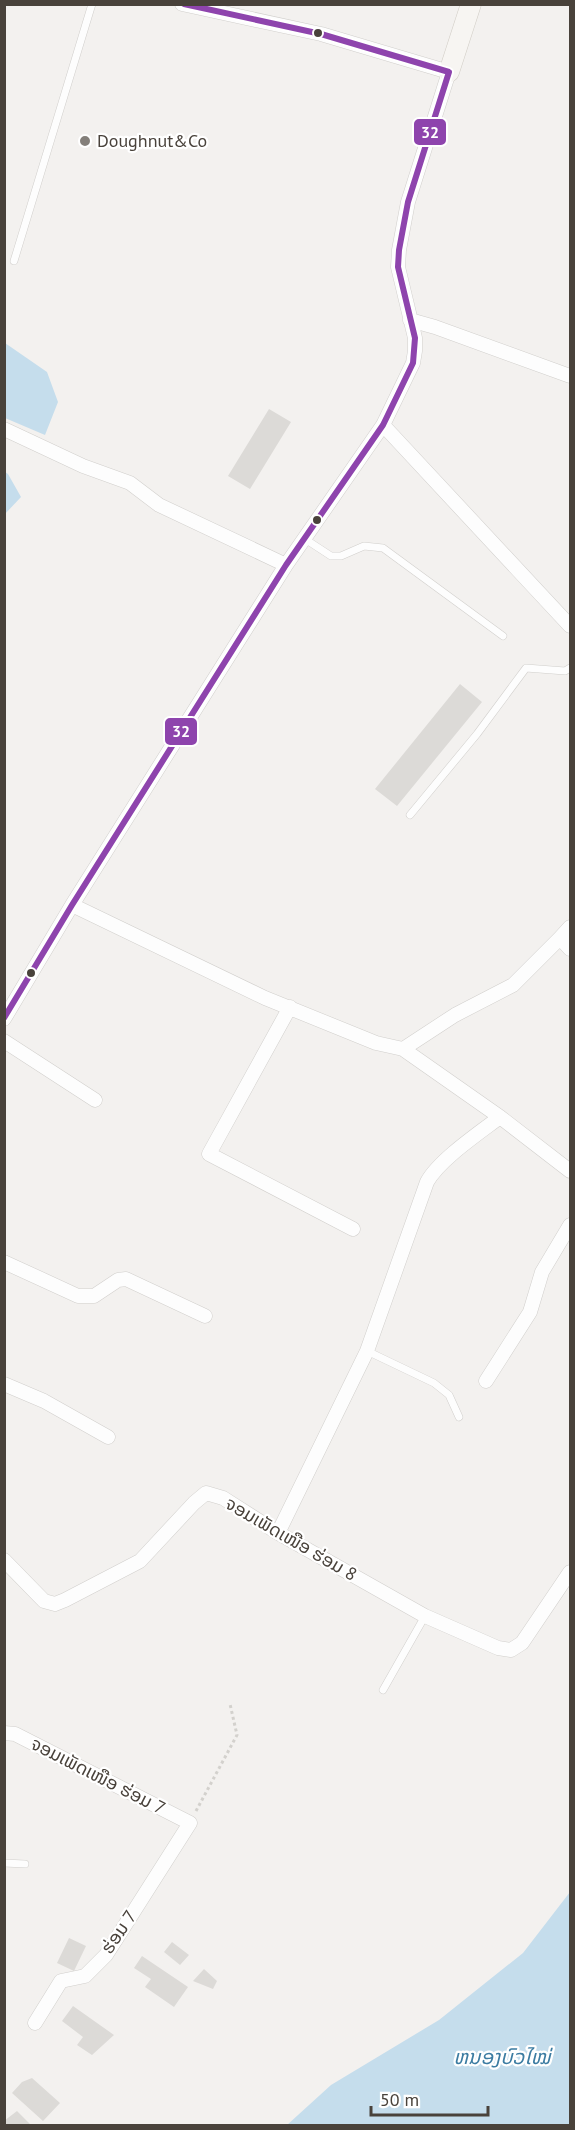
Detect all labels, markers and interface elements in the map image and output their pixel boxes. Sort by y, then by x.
unlabelled marker [312,27,324,39]
line badge: 32 [413,118,447,146]
text: 32 [421,122,439,142]
place label: Doughnut&Co [97,129,207,152]
marker: Doughnut&Co [78,134,92,148]
unlabelled marker [311,514,323,526]
line badge: 32 [164,717,198,746]
text: 32 [172,721,190,741]
unlabelled marker [25,967,37,979]
street label: ຈອມເພັດເໜືອ ຮ່ອມ 8 [221,1492,361,1586]
street label: ຈອມເພັດເໜືອ ຮ່ອມ 7 [27,1732,170,1819]
street label: ຮ່ອມ 7 [96,1905,142,1958]
water label: ຫນອງບົວໄໝ່ [454,2044,553,2070]
scale bar [371,2079,488,2117]
text: 50 m [380,2088,419,2111]

